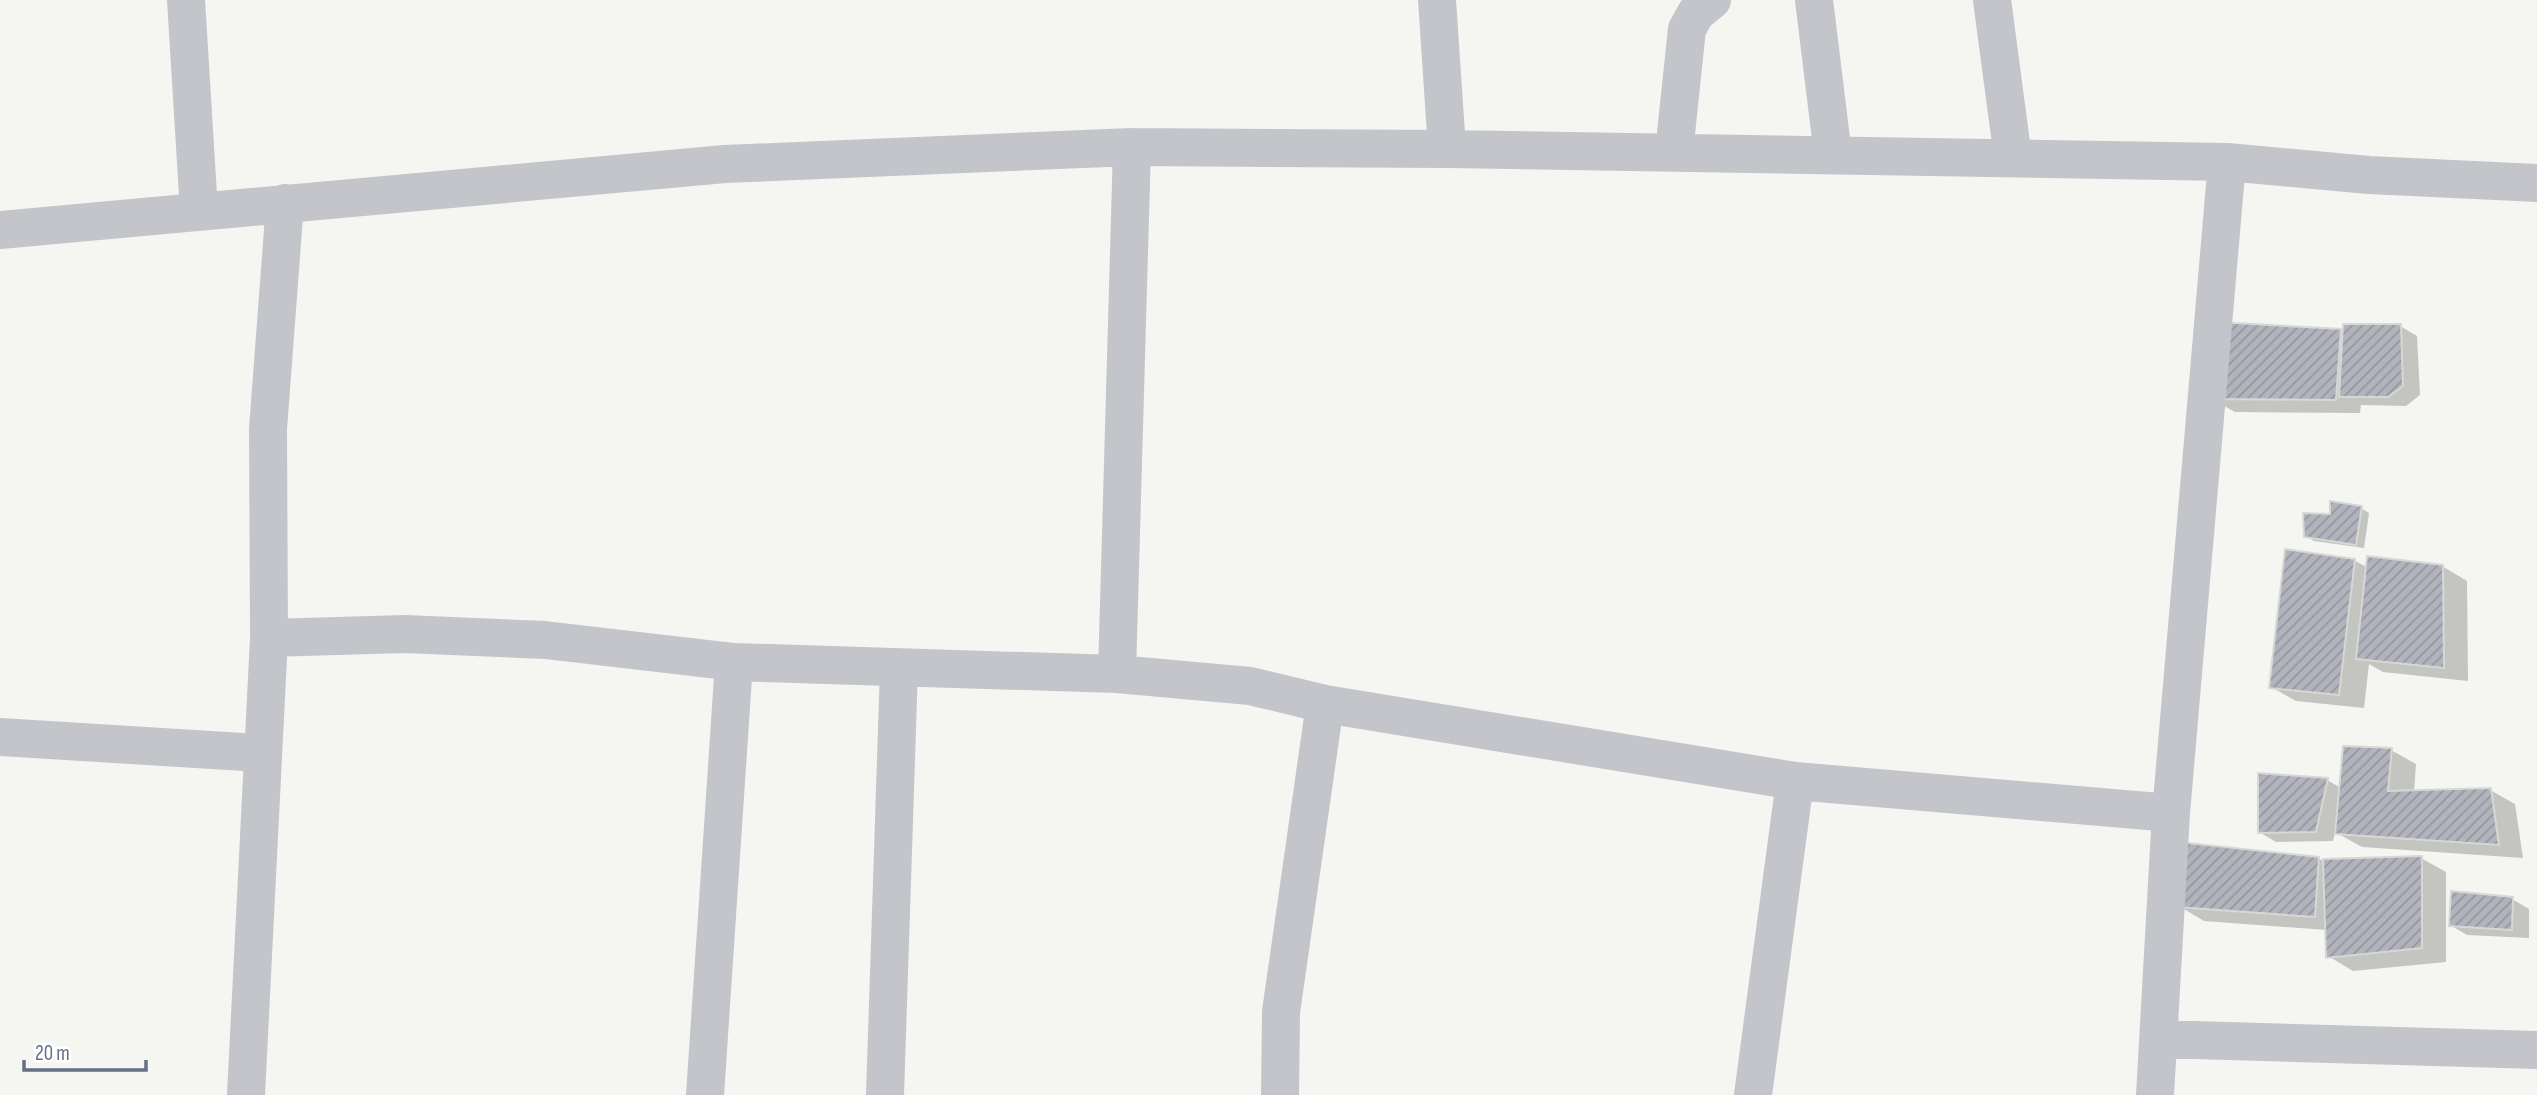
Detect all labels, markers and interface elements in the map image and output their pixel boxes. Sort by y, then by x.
scale bar [24,1028,147,1072]
text: 20 m [35,1041,70,1066]

